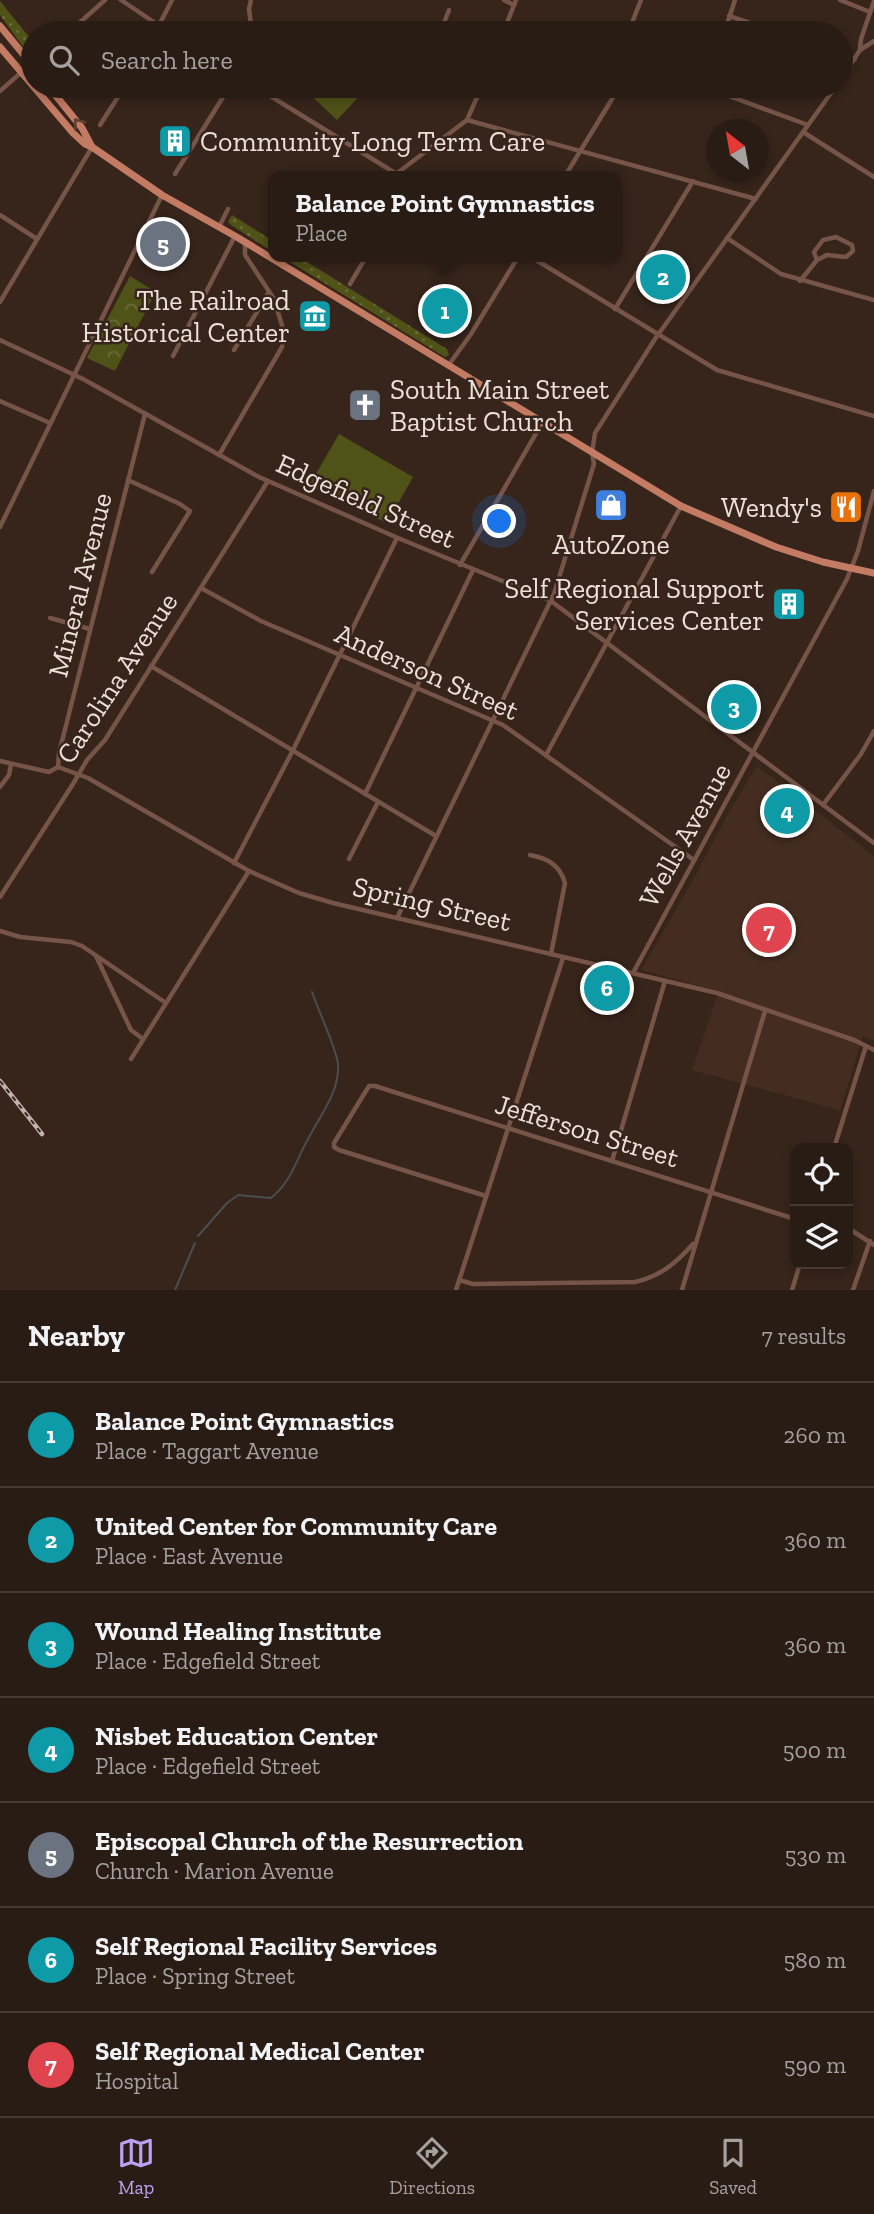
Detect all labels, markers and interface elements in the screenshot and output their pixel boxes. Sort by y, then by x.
search box [21,21,853,98]
icon: search [45,41,83,79]
text: Search here [101,44,233,76]
one-way arrow [73,118,86,130]
north arrow [706,119,769,182]
building icon: Community Long Term Care [156,122,194,160]
place label: Community Long Term Care [200,125,545,158]
popup [268,171,622,262]
text: Balance Point Gymnastics [295,187,595,219]
pin: 5 [140,218,186,270]
text: Place [295,219,347,247]
pin: 2 [640,251,686,303]
place label: The Railroad Historical Center [82,284,290,349]
pin: 1 [422,285,468,337]
museum icon: The Railroad Historical Center [296,297,334,335]
place label: South Main Street Baptist Church [390,373,610,438]
church icon: South Main Street Baptist Church [346,386,384,424]
street label: Edgefield Street [271,447,461,555]
shop icon: AutoZone [592,486,630,524]
restaurant icon: Wendy's [827,488,865,526]
street label: Mineral Avenue [41,489,119,681]
place label: Wendy's [721,491,822,524]
your location [482,504,516,538]
place label: AutoZone [552,528,670,561]
place label: Self Regional Support Services Center [504,572,765,637]
building icon: Self Regional Support Services Center [770,585,808,623]
street label: Carolina Avenue [50,586,184,770]
street label: Anderson Street [330,617,524,727]
pin: 3 [711,681,757,733]
street label: Wells Avenue [632,757,738,913]
pin: 4 [764,785,810,837]
street label: Spring Street [350,870,515,938]
pin: 7 [746,904,792,956]
pin: 6 [584,962,630,1014]
street label: Jefferson Street [491,1087,683,1175]
map controls [790,1143,853,1269]
button: locate [790,1143,853,1206]
button: layers [790,1206,853,1269]
text: Nearby [28,1318,125,1354]
text: 7 results [762,1322,846,1350]
text: Balance Point Gymnastics [95,1405,394,1437]
text: 1 [46,1421,56,1449]
text: 260 m [784,1421,846,1449]
text: Place · Taggart Avenue [95,1437,319,1465]
text: United Center for Community Care [95,1510,497,1542]
text: 2 [45,1526,57,1554]
text: 360 m [784,1526,846,1554]
text: Place · East Avenue [95,1542,283,1570]
text: Wound Healing Institute [95,1615,381,1647]
text: 3 [45,1631,57,1659]
text: 360 m [784,1631,846,1659]
text: Place · Edgefield Street [95,1647,320,1675]
text: Nisbet Education Center [95,1720,378,1752]
text: 4 [44,1736,58,1764]
text: 500 m [783,1736,846,1764]
text: Place · Edgefield Street [95,1752,320,1780]
text: Episcopal Church of the Resurrection [95,1825,523,1857]
text: 5 [45,1841,57,1869]
text: 530 m [785,1841,846,1869]
text: Church · Marion Avenue [95,1857,334,1885]
text: Self Regional Facility Services [95,1930,437,1962]
text: 6 [45,1946,57,1974]
text: 580 m [784,1946,846,1974]
text: Place · Spring Street [95,1962,295,1990]
text: Self Regional Medical Center [95,2035,424,2067]
text: 7 [45,2051,57,2079]
text: 590 m [784,2051,846,2079]
text: Hospital [95,2067,179,2095]
tab: Map [117,2134,155,2199]
tab: Directions [389,2134,475,2199]
tab: Saved [709,2134,757,2199]

